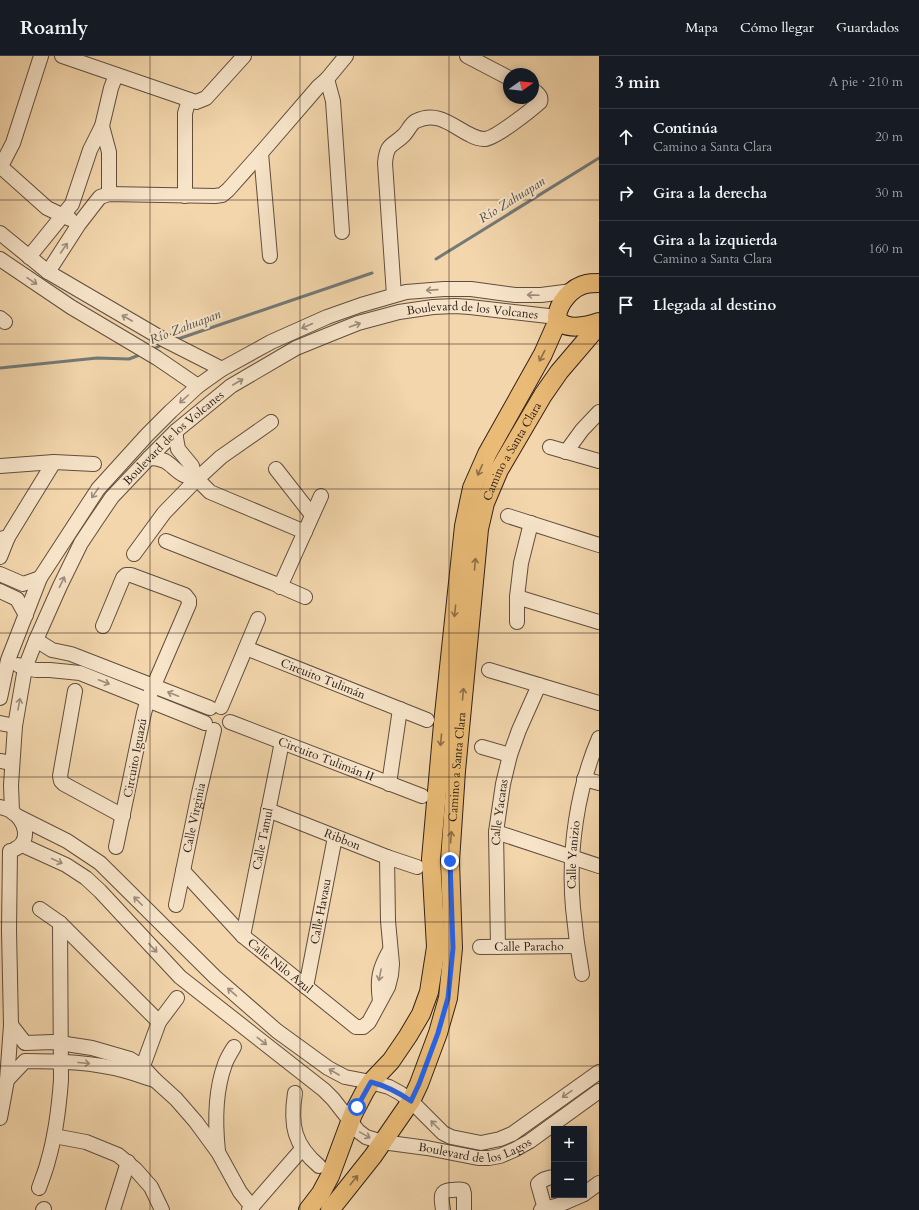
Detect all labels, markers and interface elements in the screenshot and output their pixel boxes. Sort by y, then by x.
text: Roamly [20,15,88,41]
text: Mapa [685,18,718,37]
text: Cómo llegar [740,18,814,37]
text: Guardados [836,18,899,37]
north arrow [503,68,539,104]
text: 3 min [615,71,660,94]
text: A pie · 210 m [829,73,903,91]
text: Continúa [653,118,718,138]
icon: ahead [615,126,637,148]
text: 20 m [875,128,903,146]
text: Camino a Santa Clara [653,138,772,156]
water label: Río Zahuapan [475,172,549,228]
icon: right [615,182,637,204]
text: Gira a la derecha [653,183,767,203]
text: 30 m [875,184,903,202]
text: Gira a la izquierda [653,230,777,250]
icon: left [615,238,637,260]
text: 160 m [869,240,903,258]
one-way arrow [60,243,68,254]
text: Camino a Santa Clara [653,250,772,268]
one-way arrow [27,277,38,285]
one-way arrow [426,287,439,294]
one-way arrow [527,291,540,299]
icon: arrive [615,294,637,316]
text: Llegada al destino [653,295,776,315]
street label: Boulevard de los Volcanes [405,298,539,323]
water label: Río Zahuapan [147,305,224,349]
one-way arrow [121,313,133,321]
one-way arrow [348,321,361,328]
one-way arrow [302,322,314,330]
one-way arrow [538,350,545,362]
one-way arrow [232,377,244,385]
street label: Boulevard de los Volcanes [120,387,227,488]
one-way arrow [180,394,190,403]
street label: Camino a Santa Clara [479,398,546,503]
one-way arrow [476,464,483,476]
one-way arrow [91,488,99,499]
one-way arrow [472,558,479,571]
one-way arrow [59,576,66,588]
one-way arrow [451,604,459,617]
street label: Circuito Tulimán [278,655,368,703]
one-way arrow [98,679,110,687]
one-way arrow [460,688,467,701]
one-way arrow [168,690,180,698]
one-way arrow [15,698,23,711]
street label: Camino a Santa Clara [445,711,470,822]
street label: Circuito Iguazú [119,717,151,799]
street label: Circuito Tulimán II [276,733,376,785]
one-way arrow [438,733,445,746]
street label: Calle Yacatas [488,777,512,846]
street label: Calle Virginia [179,780,209,854]
street label: Calle Tamul [248,806,277,871]
street label: Calle Yanizio [564,819,584,889]
street label: Ribbon [322,825,363,854]
one-way arrow [448,831,455,844]
route end [441,852,459,870]
one-way arrow [51,858,63,865]
street label: Calle Havasu [306,877,335,945]
one-way arrow [133,896,143,906]
street label: Calle Nilo Azul [244,935,316,997]
street label: Calle Paracho [494,938,564,955]
one-way arrow [148,943,158,953]
one-way arrow [375,968,383,981]
one-way arrow [226,987,237,996]
one-way arrow [256,1037,267,1046]
one-way arrow [77,1060,90,1067]
one-way arrow [328,1067,340,1075]
one-way arrow [562,1090,573,1098]
route start [348,1098,366,1116]
one-way arrow [430,1120,440,1130]
map controls [551,1126,587,1198]
button: + [551,1126,587,1162]
one-way arrow [359,1132,371,1140]
street label: Boulevard de los Lagos [417,1134,534,1166]
button: − [551,1162,587,1198]
one-way arrow [350,1174,359,1185]

